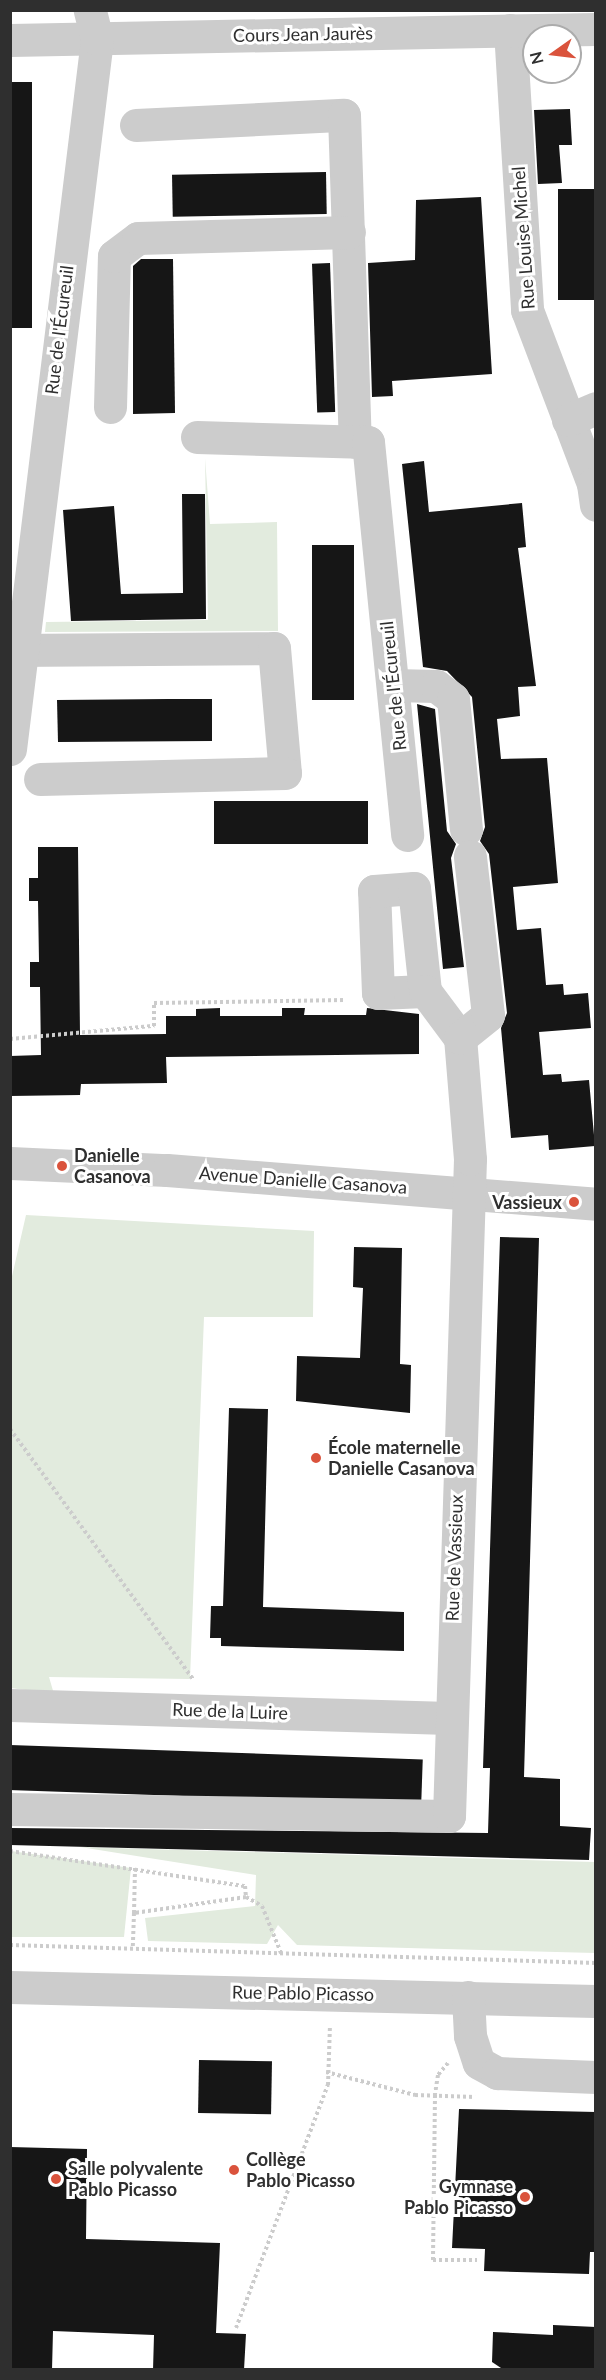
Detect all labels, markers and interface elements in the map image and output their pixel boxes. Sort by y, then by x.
street label: Cours Jean Jaurès [232,22,374,46]
north arrow [522,24,582,84]
text: N [525,50,547,66]
street label: Rue Louise Michel [507,166,539,310]
street label: Rue de l'Écureuil [40,264,78,396]
street label: Rue de l'Écureuil [375,620,411,752]
place label: Danielle Casanova [74,1145,151,1188]
marker: Danielle Casanova [55,1159,69,1173]
street label: Avenue Danielle Casanova [198,1162,408,1198]
place label: Vassieux [492,1191,562,1213]
marker: Vassieux [567,1195,581,1209]
place label: École maternelle Danielle Casanova [328,1437,475,1480]
marker: École maternelle Danielle Casanova [309,1451,323,1465]
street label: Rue de Vassieux [441,1494,467,1622]
street label: Rue de la Luire [172,1698,288,1724]
street label: Rue Pablo Picasso [232,1981,374,2005]
place label: Collège Pablo Picasso [246,2149,355,2192]
place label: Salle polyvalente Pablo Picasso [68,2158,203,2200]
marker: Collège Pablo Picasso [227,2163,241,2177]
marker: Salle polyvalente Pablo Picasso [49,2172,63,2186]
place label: Gymnase Pablo Picasso [404,2176,513,2218]
marker: Gymnase Pablo Picasso [518,2190,532,2204]

